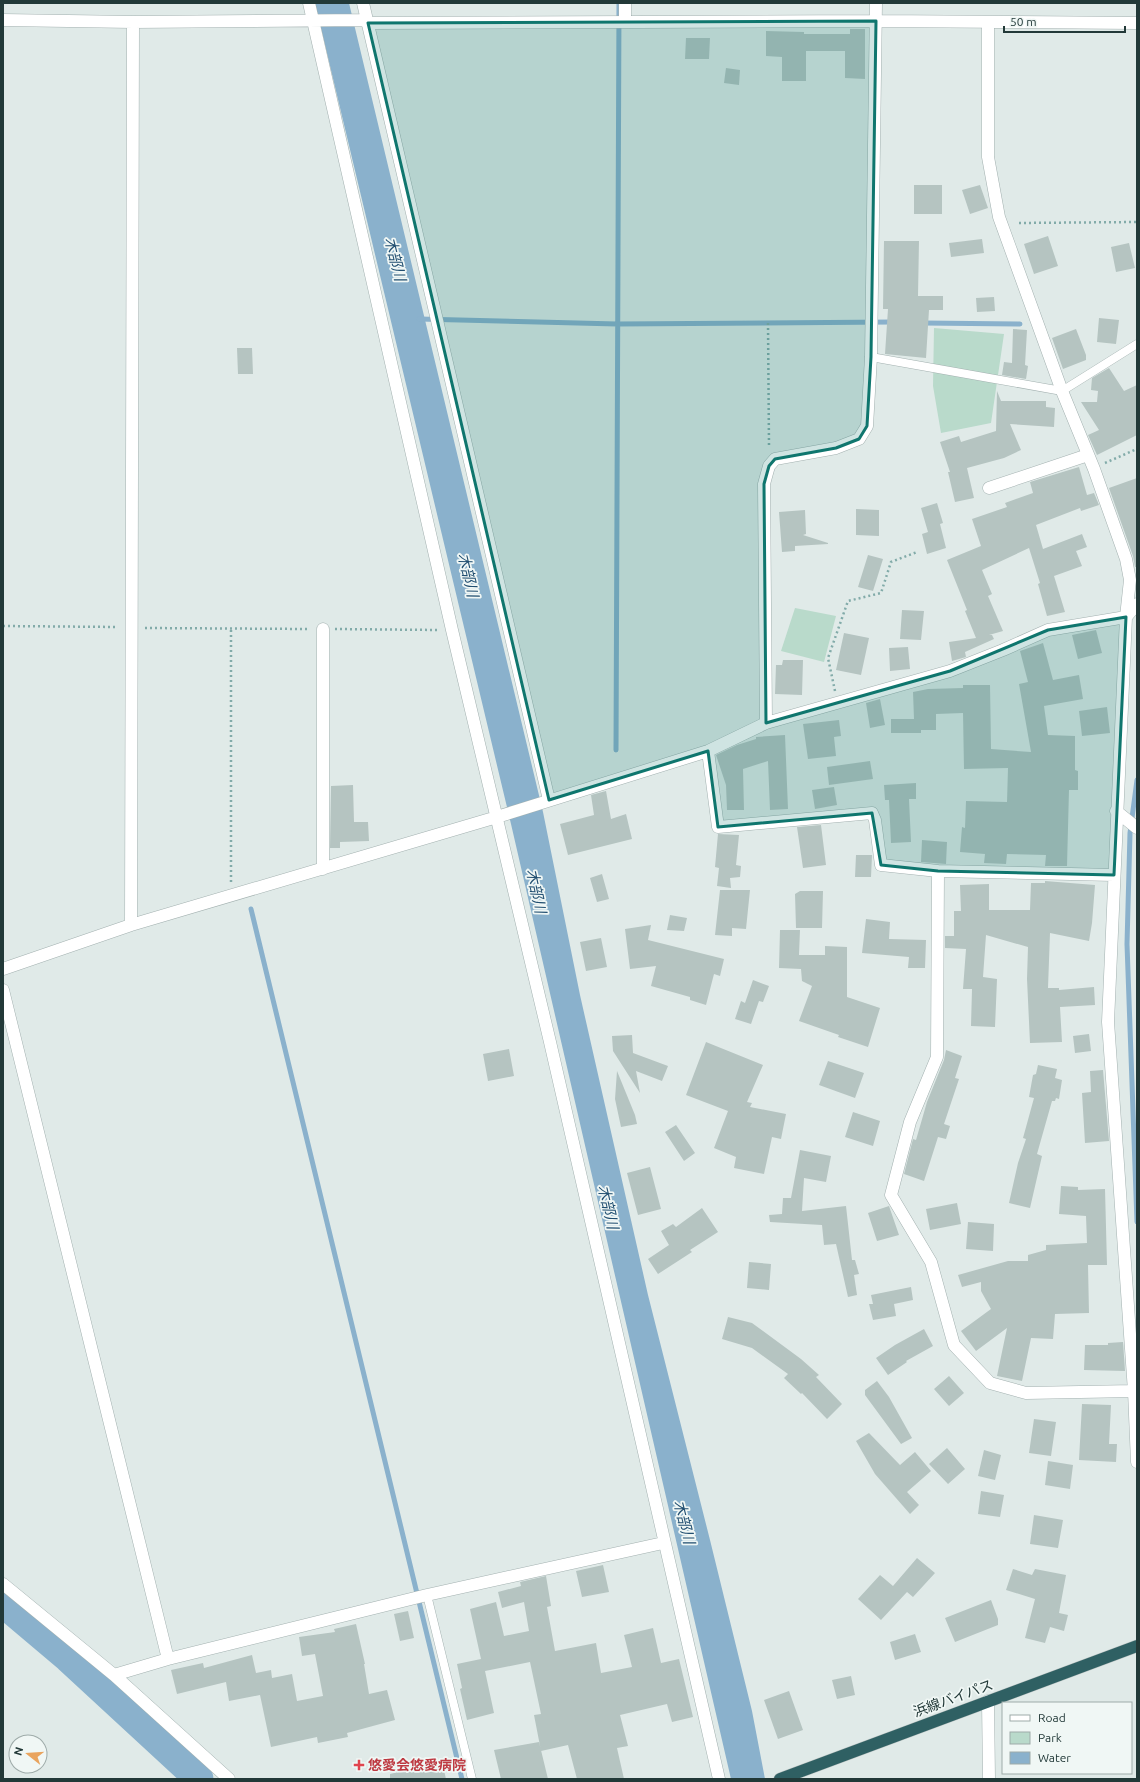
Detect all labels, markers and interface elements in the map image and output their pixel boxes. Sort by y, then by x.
scale bar [1004,8,1125,34]
text: 50 m [1010,15,1037,28]
water label: 木部川 [382,235,410,285]
water label: 木部川 [455,551,482,601]
water label: 木部川 [523,867,550,917]
water label: 木部川 [595,1183,622,1233]
water label: 木部川 [671,1498,699,1548]
street label: 浜線バイパス [911,1676,995,1720]
legend [1002,1702,1132,1774]
text: Road [1038,1711,1066,1724]
text: Park [1038,1731,1062,1744]
north arrow [8,1734,48,1774]
text: N [11,1745,25,1757]
text: Water [1038,1751,1071,1764]
place label: 悠愛会悠愛病院 [368,1757,466,1773]
marker: 悠愛会悠愛病院 [353,1759,365,1771]

